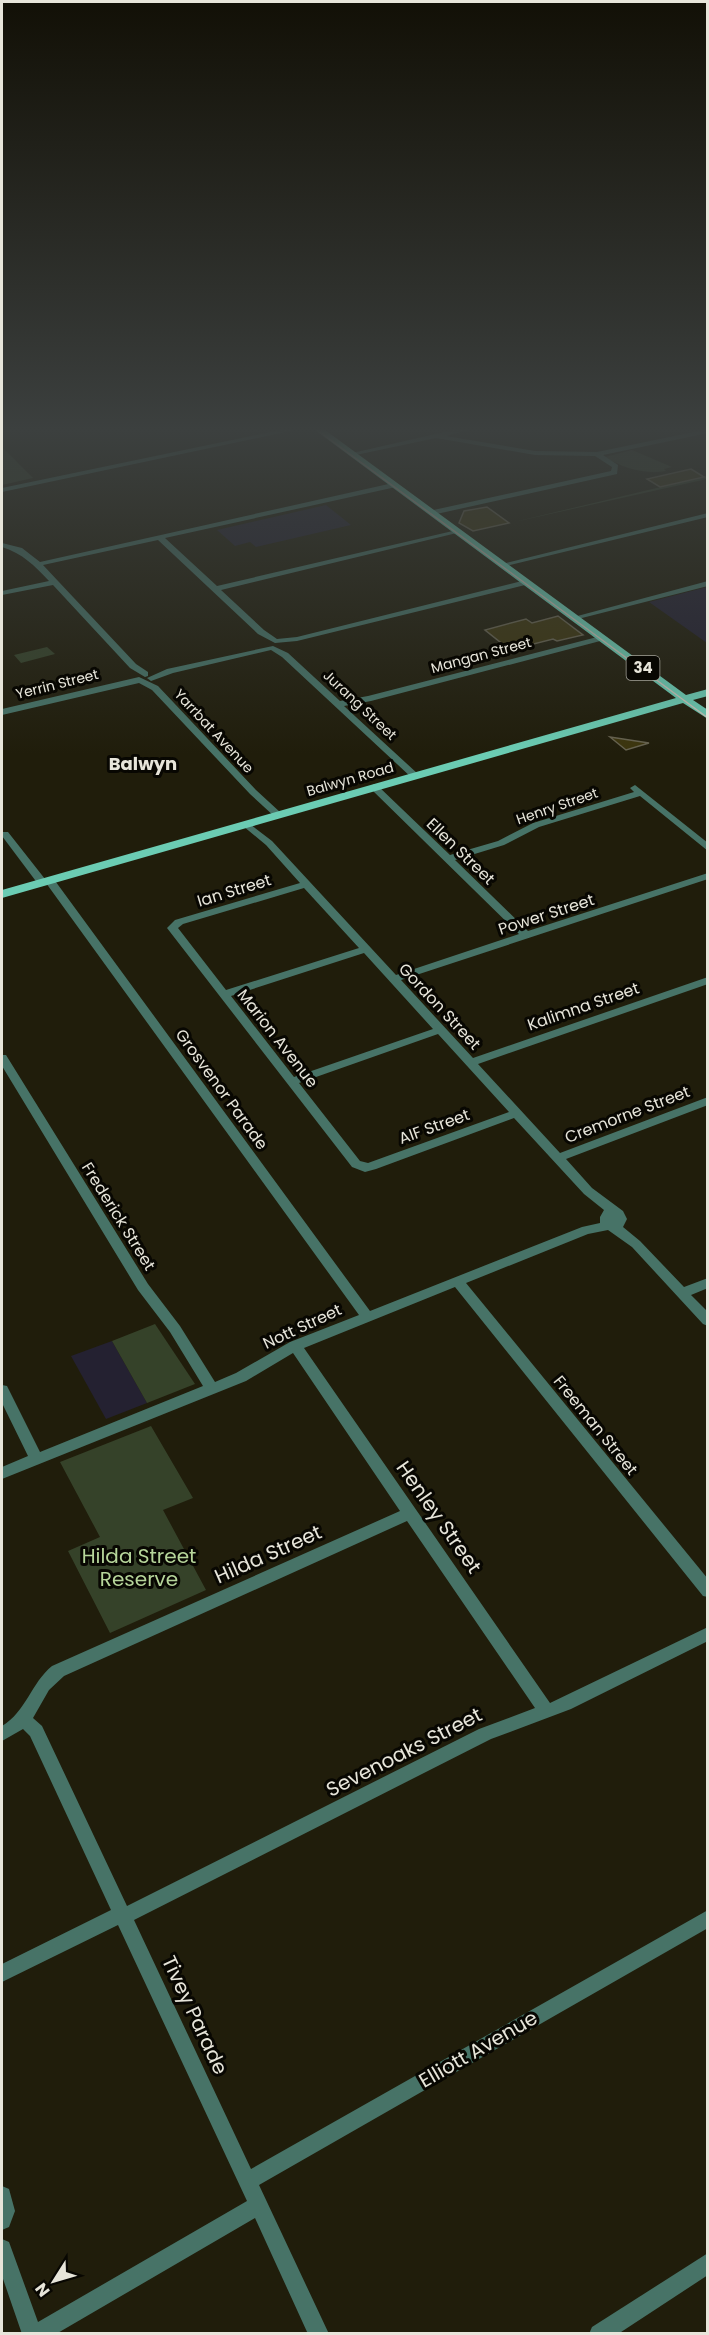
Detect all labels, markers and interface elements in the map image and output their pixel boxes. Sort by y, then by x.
street label: Mangan Street [429,632,533,678]
road number: 34 [626,656,660,680]
street label: Yerrin Street [14,664,100,704]
street label: Jurang Street [319,666,401,744]
street label: Yarrbat Avenue [170,685,258,778]
district label: Balwyn [109,751,177,776]
street label: Balwyn Road [304,757,396,801]
street label: Henry Street [513,783,601,829]
street label: Ellen Street [421,813,500,890]
street label: Ian Street [194,868,274,913]
street label: Power Street [495,888,597,941]
street label: Gordon Street [393,958,486,1055]
street label: Kalimna Street [524,977,642,1036]
street label: Marion Avenue [232,984,323,1092]
street label: Grosvenor Parade [170,1024,273,1154]
street label: Cremorne Street [561,1080,693,1149]
street label: AIF Street [396,1103,473,1150]
street label: Frederick Street [76,1158,161,1275]
street label: Nott Street [259,1298,345,1355]
street label: Freeman Street [548,1370,643,1480]
street label: Henley Street [390,1455,488,1579]
street label: Hilda Street [210,1518,326,1590]
park label: Hilda Street Reserve [82,1542,196,1593]
street label: Sevenoaks Street [321,1701,487,1803]
street label: Tivey Parade [155,1951,235,2079]
street label: Elliott Avenue [413,2004,543,2094]
north arrow [24,2251,84,2311]
text: N [30,2278,55,2301]

